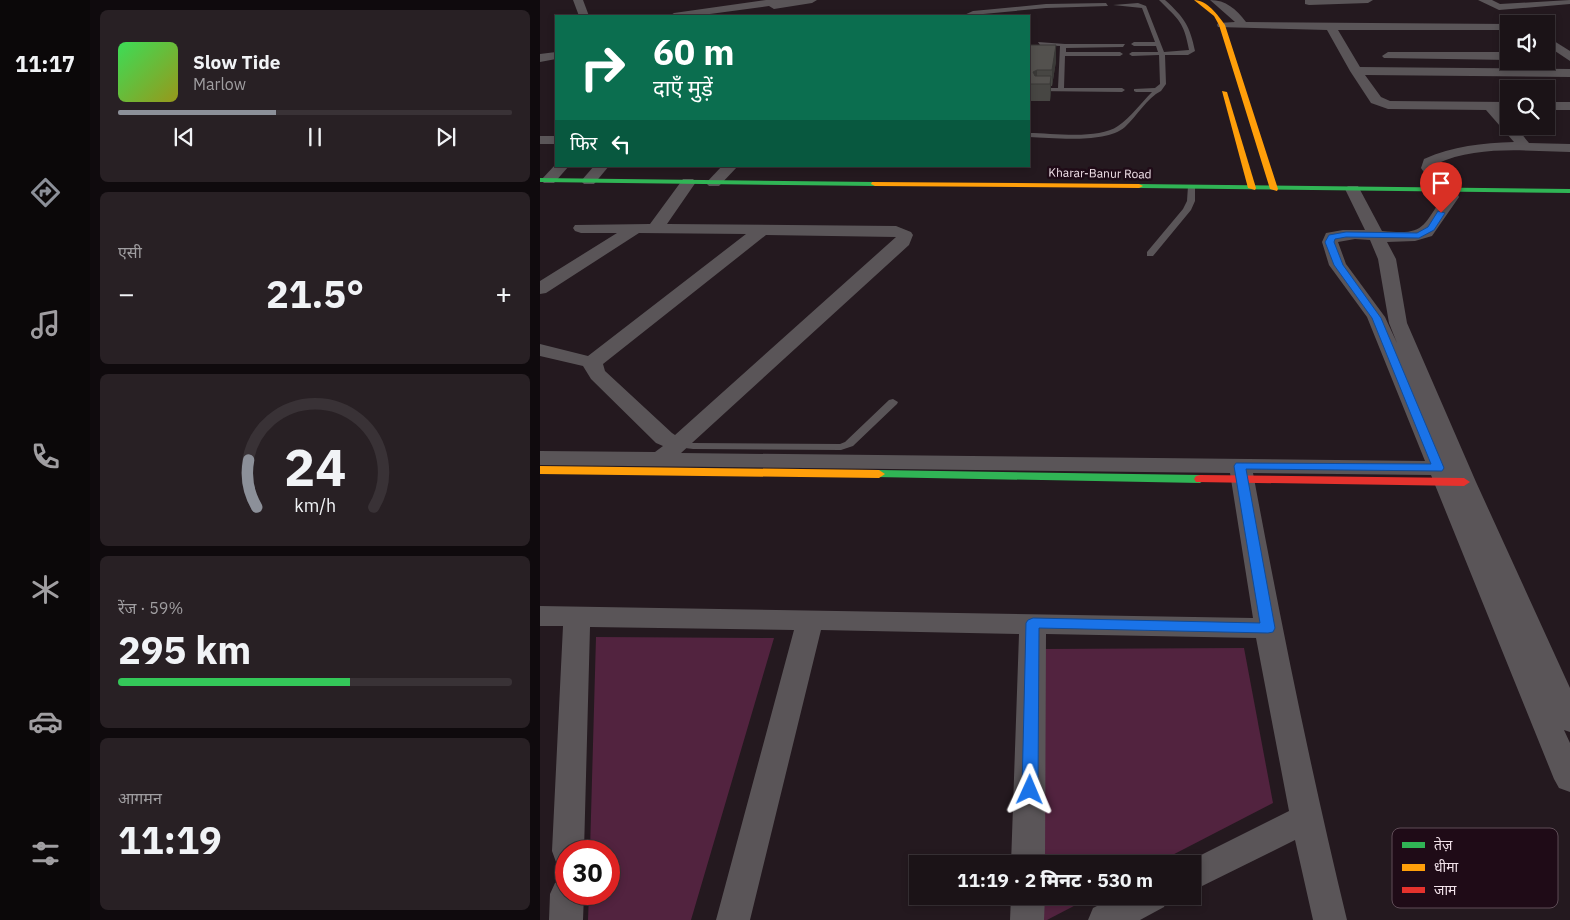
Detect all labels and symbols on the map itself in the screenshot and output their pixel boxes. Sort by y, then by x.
pin [1420,162,1462,213]
street label: Kharar-Banur Road [1048,165,1152,181]
position arrow [1003,763,1055,815]
legend [1392,828,1558,908]
text: तेज़ [1434,836,1453,854]
speed limit sign: 30 [555,840,620,905]
text: धीमा [1434,858,1459,876]
text: जाम [1434,881,1457,899]

